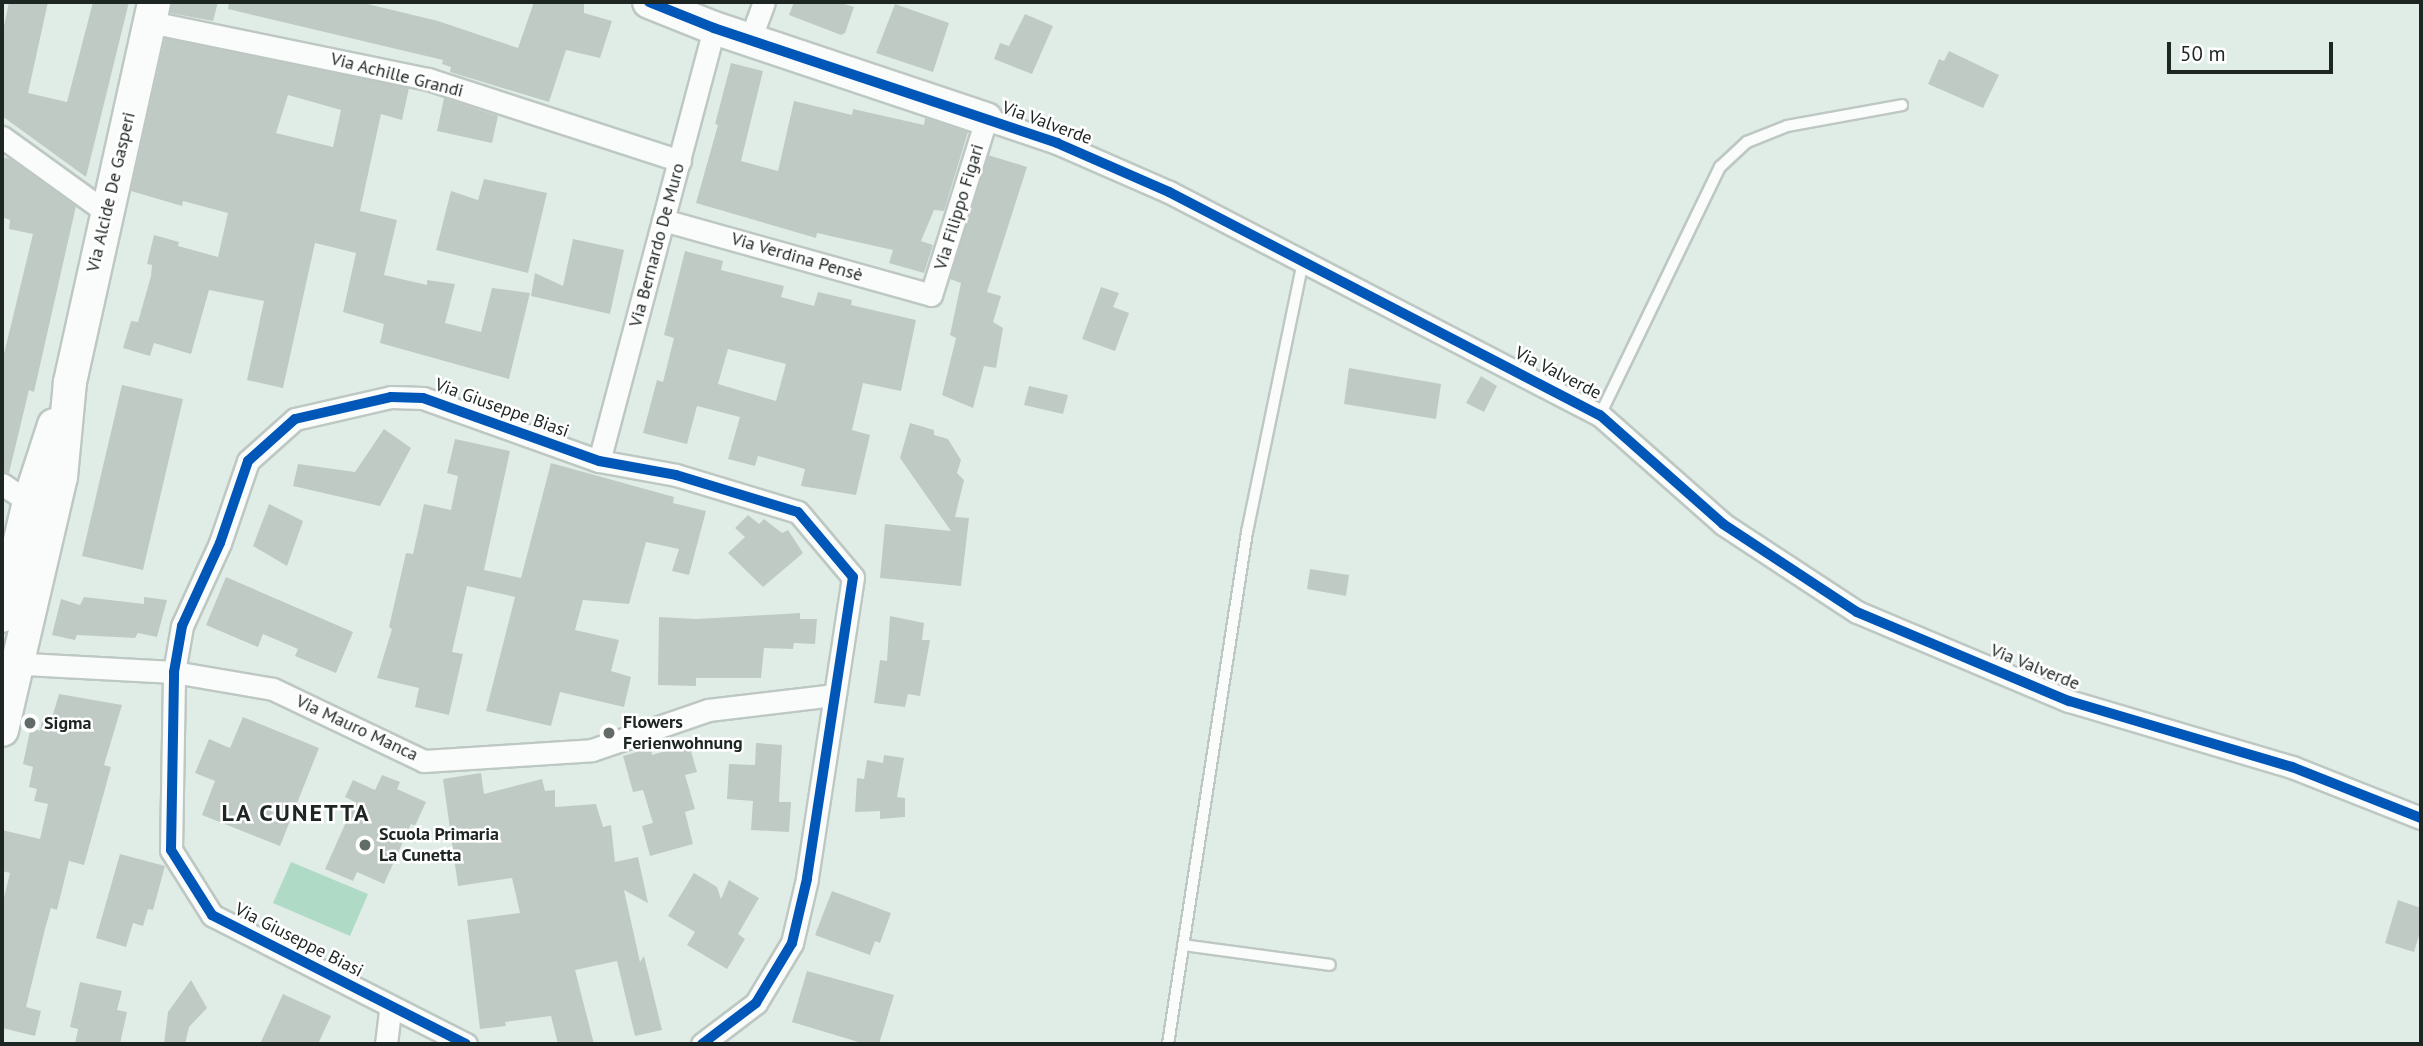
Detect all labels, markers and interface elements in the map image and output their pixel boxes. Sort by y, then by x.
scale bar [2171,28,2337,72]
text: 50 m [2180,40,2226,67]
street label: Via Achille Grandi [328,48,466,102]
street label: Via Valverde [999,97,1095,149]
street label: Via Alcide De Gasperi [82,110,140,274]
street label: Via Filippo Figari [930,141,988,273]
street label: Via Bernardo De Muro [625,161,689,329]
street label: Via Verdina Pensè [728,228,866,286]
street label: Via Valverde [1511,342,1605,404]
street label: Via Giuseppe Biasi [432,374,572,442]
street label: Via Valverde [1987,639,2083,695]
street label: Via Mauro Manca [292,690,422,766]
place label: Sigma [44,712,91,734]
place label: Flowers Ferienwohnung [623,712,743,754]
marker: Sigma [22,715,38,731]
marker: Flowers Ferienwohnung [601,725,617,741]
district label: LA CUNETTA [222,799,370,827]
place label: Scuola Primaria La Cunetta [379,824,499,866]
marker: Scuola Primaria La Cunetta [357,837,373,853]
street label: Via Giuseppe Biasi [231,898,367,982]

